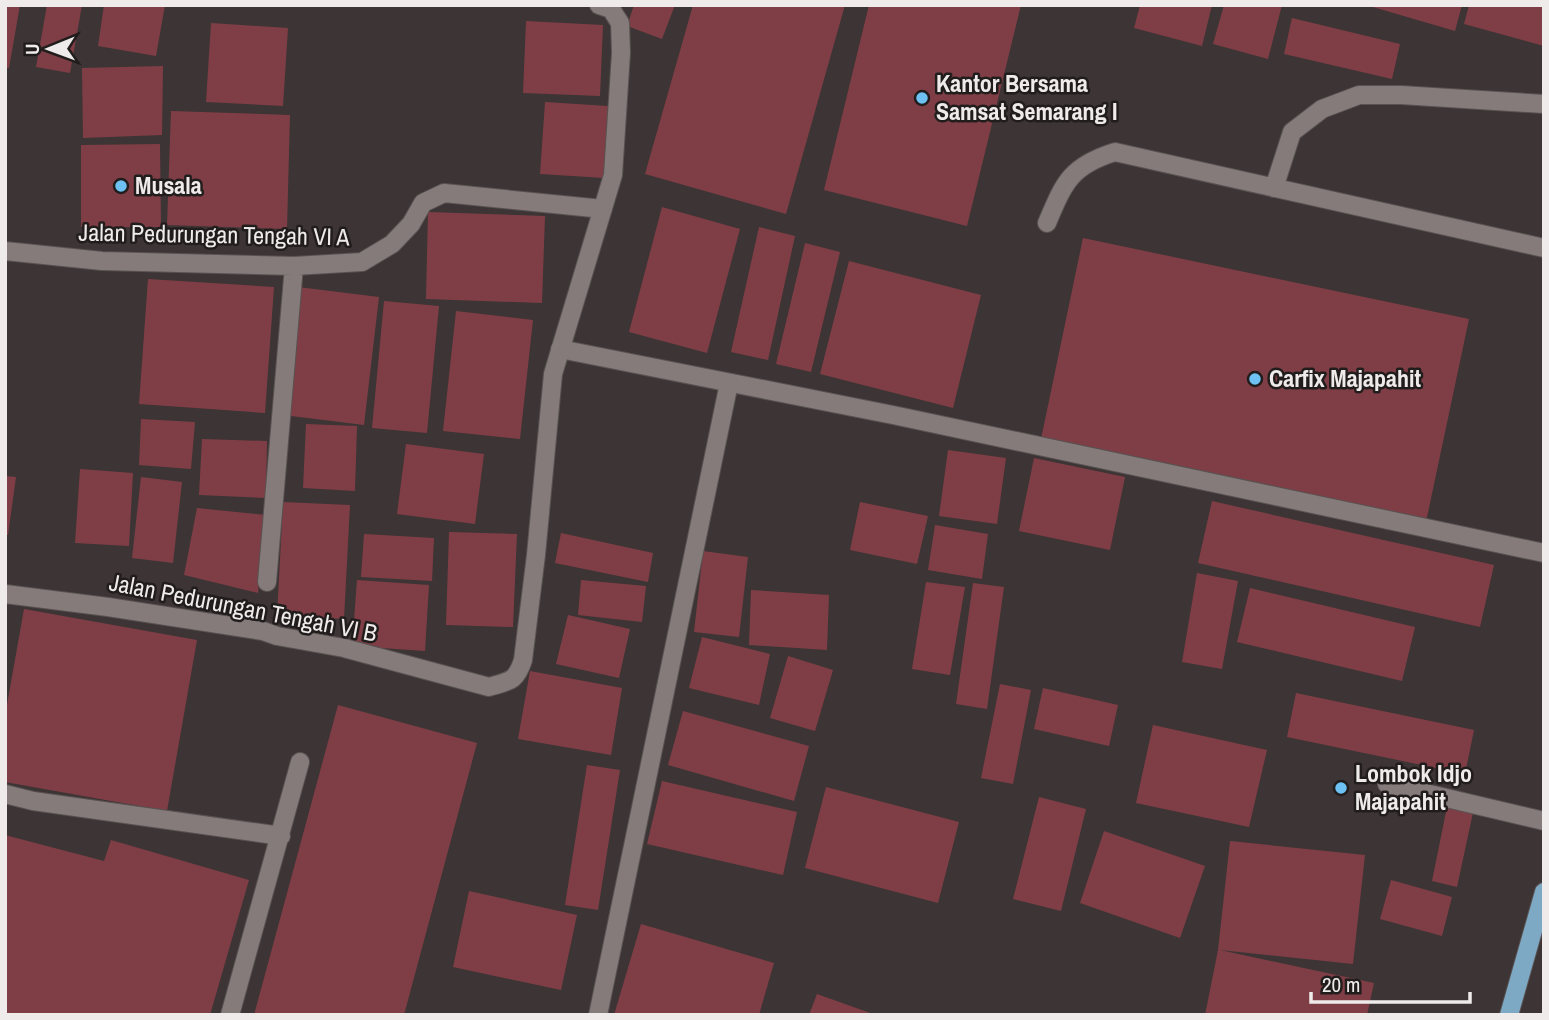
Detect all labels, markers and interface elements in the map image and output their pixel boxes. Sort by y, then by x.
north arrow [14,14,84,84]
text: U [19,43,45,55]
place label: Kantor Bersama Samsat Semarang I [936,67,1118,127]
marker: Kantor Bersama Samsat Semarang I [914,90,930,106]
place label: Musala [135,169,202,201]
marker: Musala [113,178,129,194]
street label: Jalan Pedurungan Tengah VI A [78,216,351,252]
place label: Carfix Majapahit [1269,362,1421,394]
marker: Carfix Majapahit [1247,371,1263,387]
street label: Jalan Pedurungan Tengah VI B [107,565,380,649]
place label: Lombok Idjo Majapahit [1355,757,1472,817]
marker: Lombok Idjo Majapahit [1333,780,1349,796]
scale bar [1311,960,1470,1004]
text: 20 m [1322,970,1360,999]

